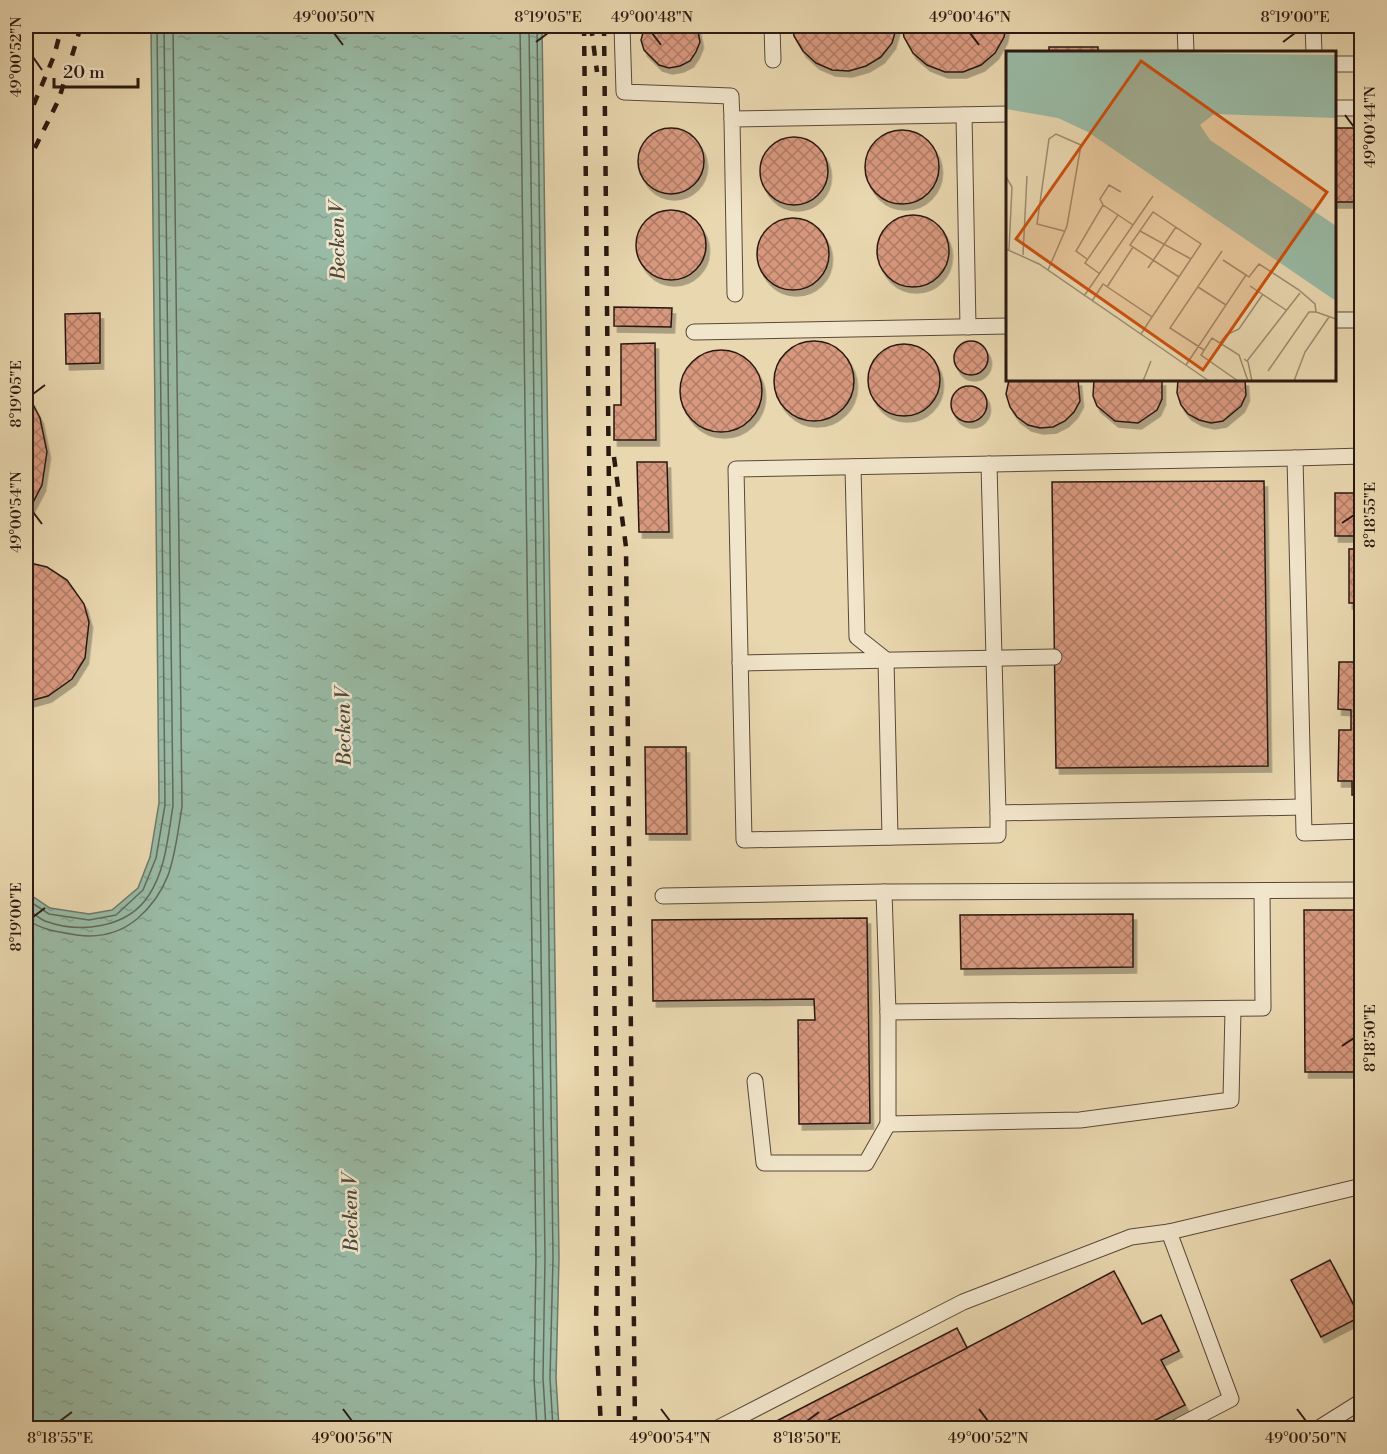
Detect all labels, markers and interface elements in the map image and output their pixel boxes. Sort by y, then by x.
text: 49°00'50"N [293,8,375,27]
text: 8°19'05"E [514,8,582,27]
text: 49°00'48"N [611,8,693,27]
text: 49°00'46"N [929,8,1011,27]
text: 8°19'00"E [1260,8,1330,27]
text: 49°00'52"N [7,17,26,97]
scale bar [54,51,138,89]
inset map [1006,51,1336,381]
text: 20 m [63,61,105,84]
text: 49°00'44"N [1361,86,1380,168]
water label: Becken V [325,198,352,281]
text: 8°19'05"E [7,360,26,428]
text: 49°00'54"N [7,471,26,553]
text: 8°18'55"E [1361,482,1380,548]
water label: Becken V [331,684,358,767]
text: 8°19'00"E [7,882,26,952]
text: 8°18'50"E [1361,1004,1380,1072]
water label: Becken V [338,1170,365,1253]
text: 8°18'55"E [27,1429,93,1448]
text: 49°00'56"N [311,1429,393,1448]
text: 49°00'54"N [629,1429,711,1448]
text: 8°18'50"E [773,1429,841,1448]
text: 49°00'52"N [948,1429,1028,1448]
text: 49°00'50"N [1265,1429,1347,1448]

